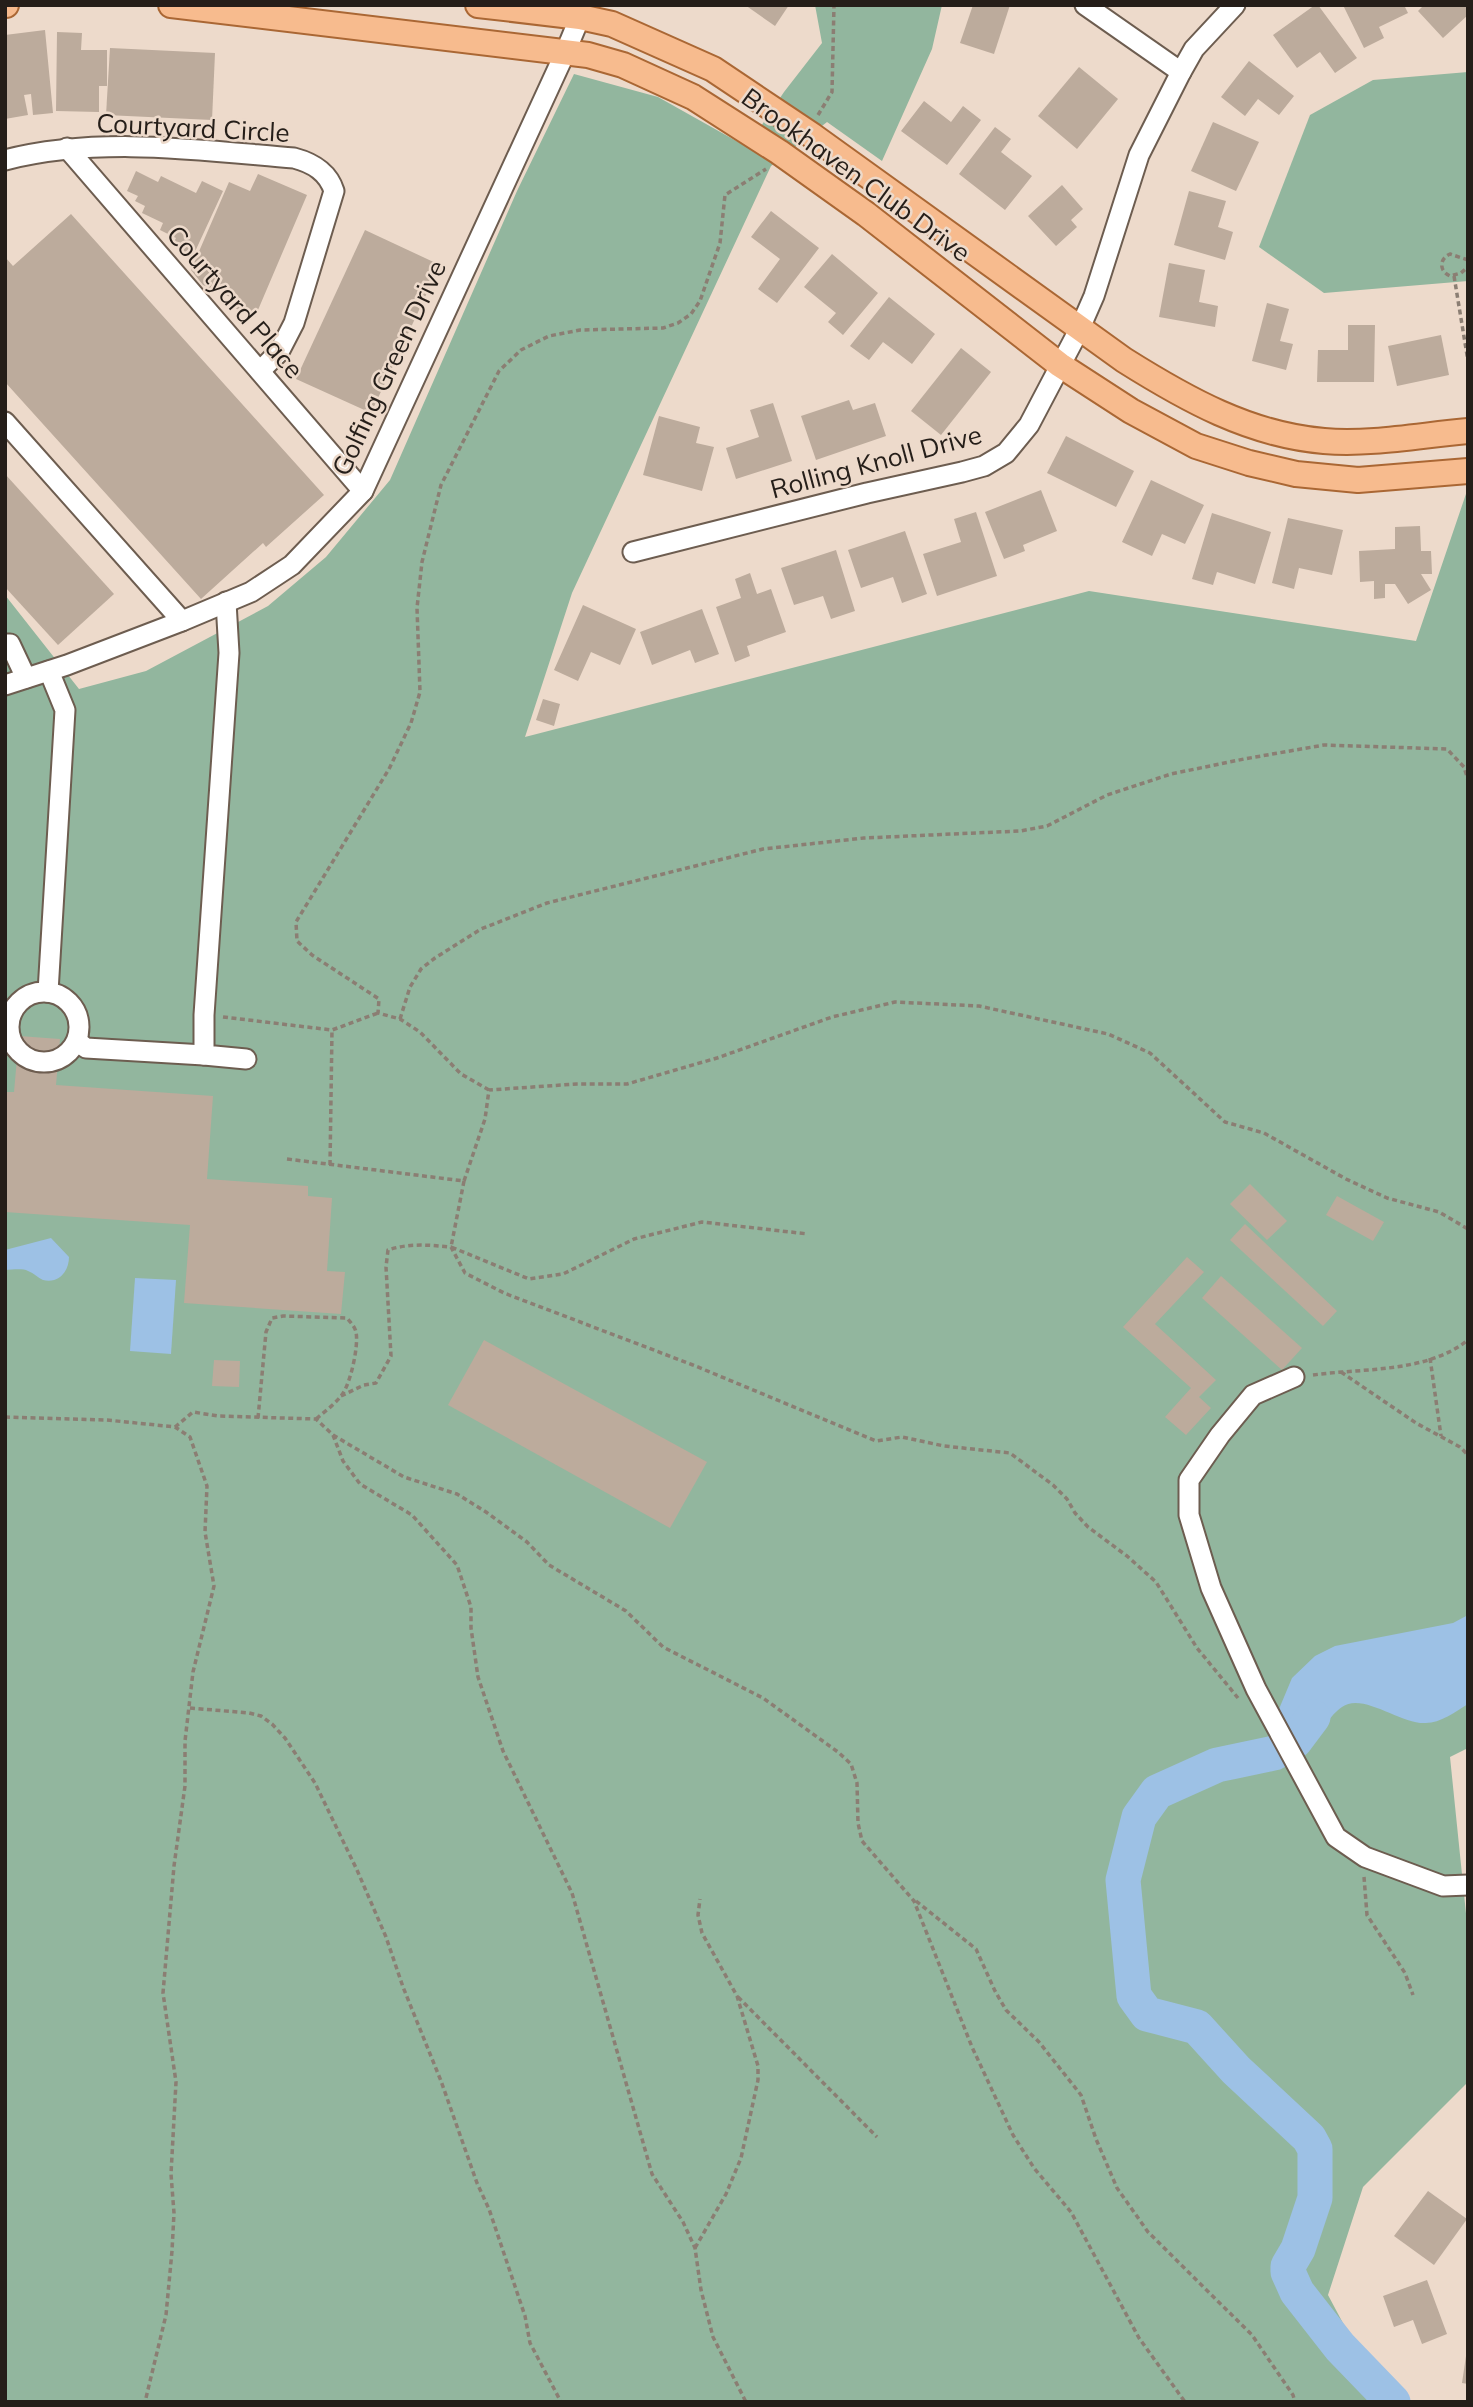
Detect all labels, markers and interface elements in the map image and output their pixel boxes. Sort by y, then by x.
street label: Brookhaven Club Drive [735,81,977,269]
street label: Courtyard Circle [96,106,290,149]
street label: Courtyard Place [160,218,311,385]
street label: Golfing Green Drive [324,255,453,481]
street label: Rolling Knoll Drive [767,417,985,506]

